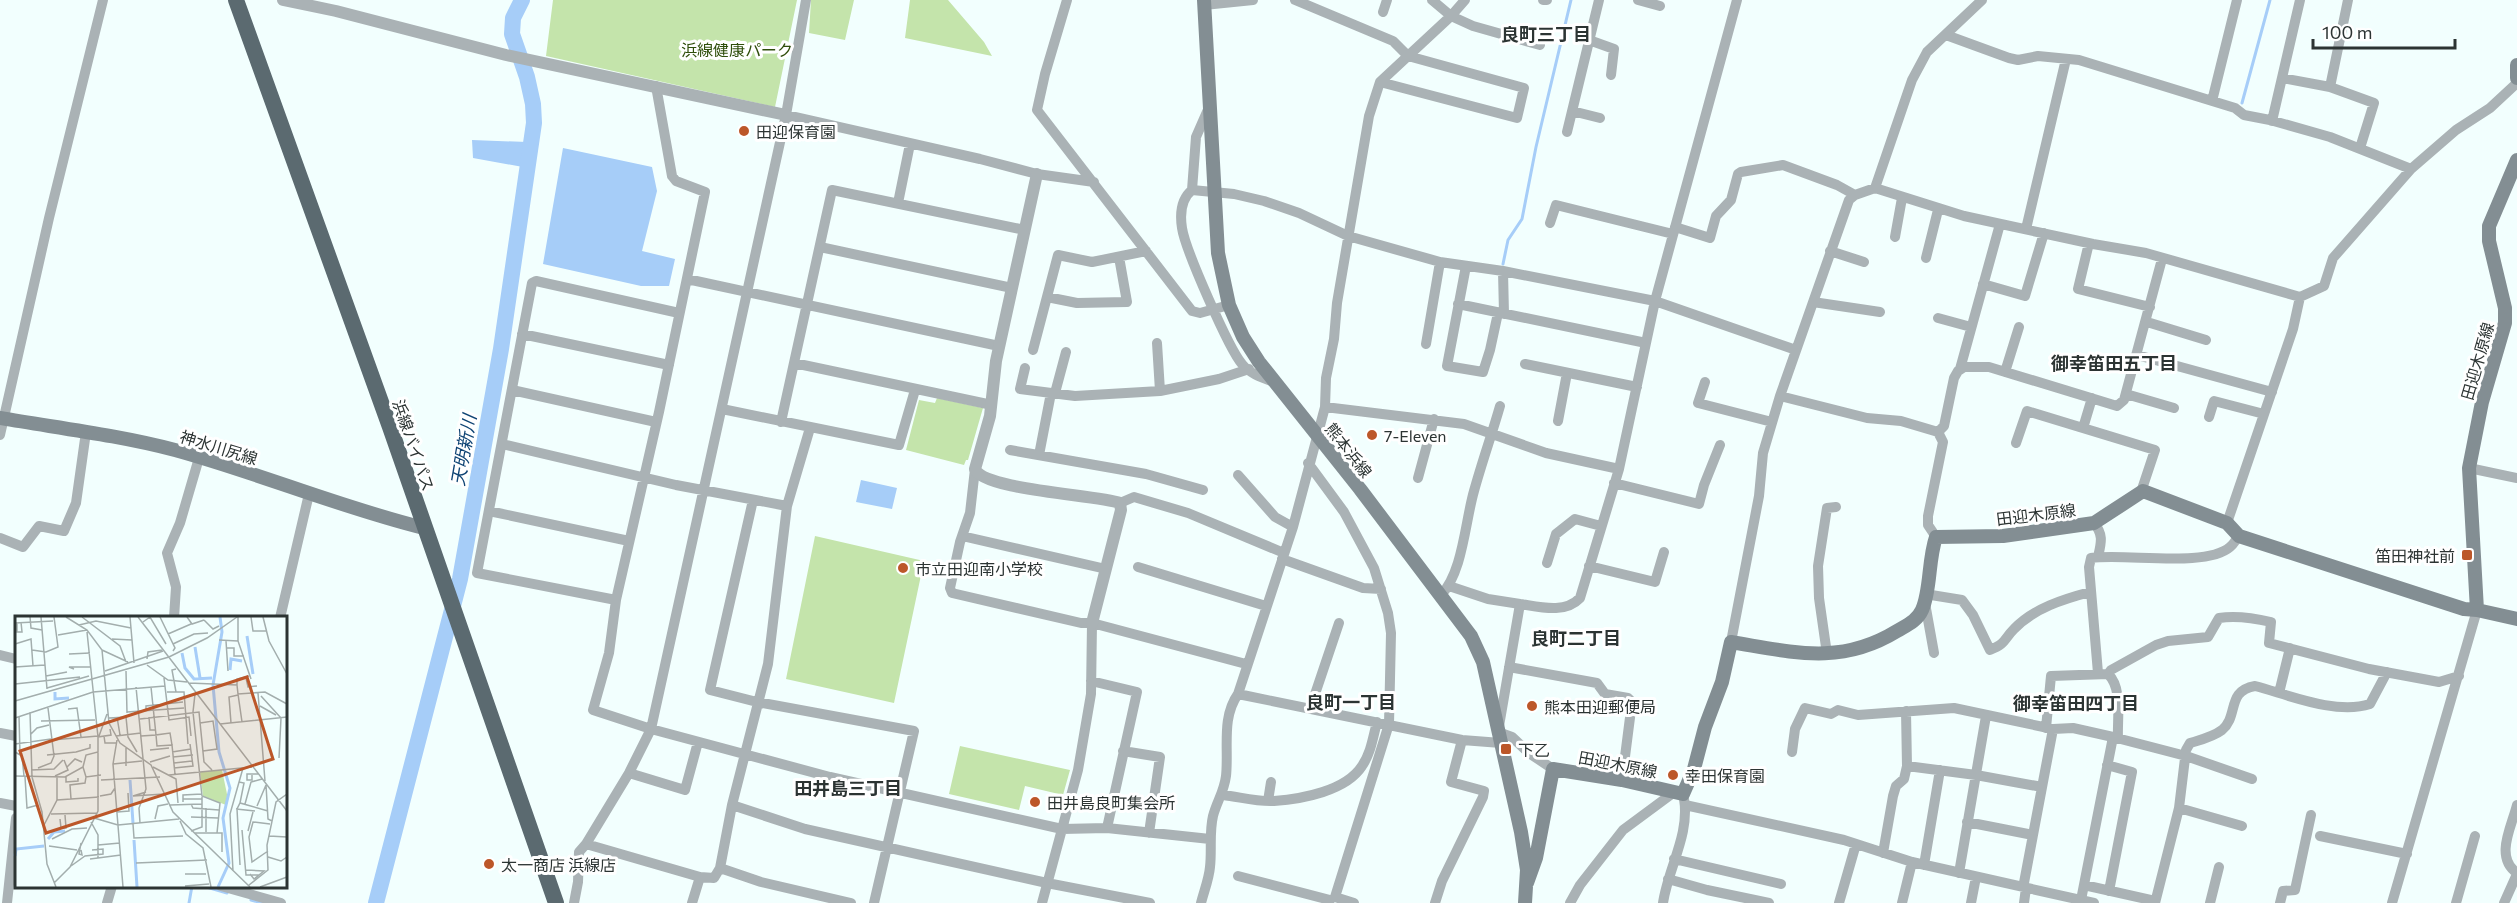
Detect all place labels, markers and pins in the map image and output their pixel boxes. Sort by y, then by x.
place label: 田迎保育園 [756,122,836,141]
marker: 田迎保育園 [737,124,751,138]
place label: 7-Eleven [1384,426,1447,445]
marker: 7-Eleven [1365,428,1379,442]
place label: 笛田神社前 [2375,546,2455,565]
marker: 笛田神社前 [2460,548,2474,562]
place label: 市立田迎南小学校 [915,559,1043,578]
marker: 市立田迎南小学校 [896,561,910,575]
place label: 熊本田迎郵便局 [1544,697,1656,716]
marker: 熊本田迎郵便局 [1525,699,1539,713]
place label: 下乙 [1518,740,1550,759]
marker: 下乙 [1499,742,1513,756]
place label: 幸田保育園 [1685,766,1765,785]
marker: 幸田保育園 [1666,768,1680,782]
place label: 田井島良町集会所 [1047,793,1175,812]
marker: 田井島良町集会所 [1028,795,1042,809]
place label: 太一商店 浜線店 [501,855,616,874]
marker: 太一商店 浜線店 [482,857,496,871]

